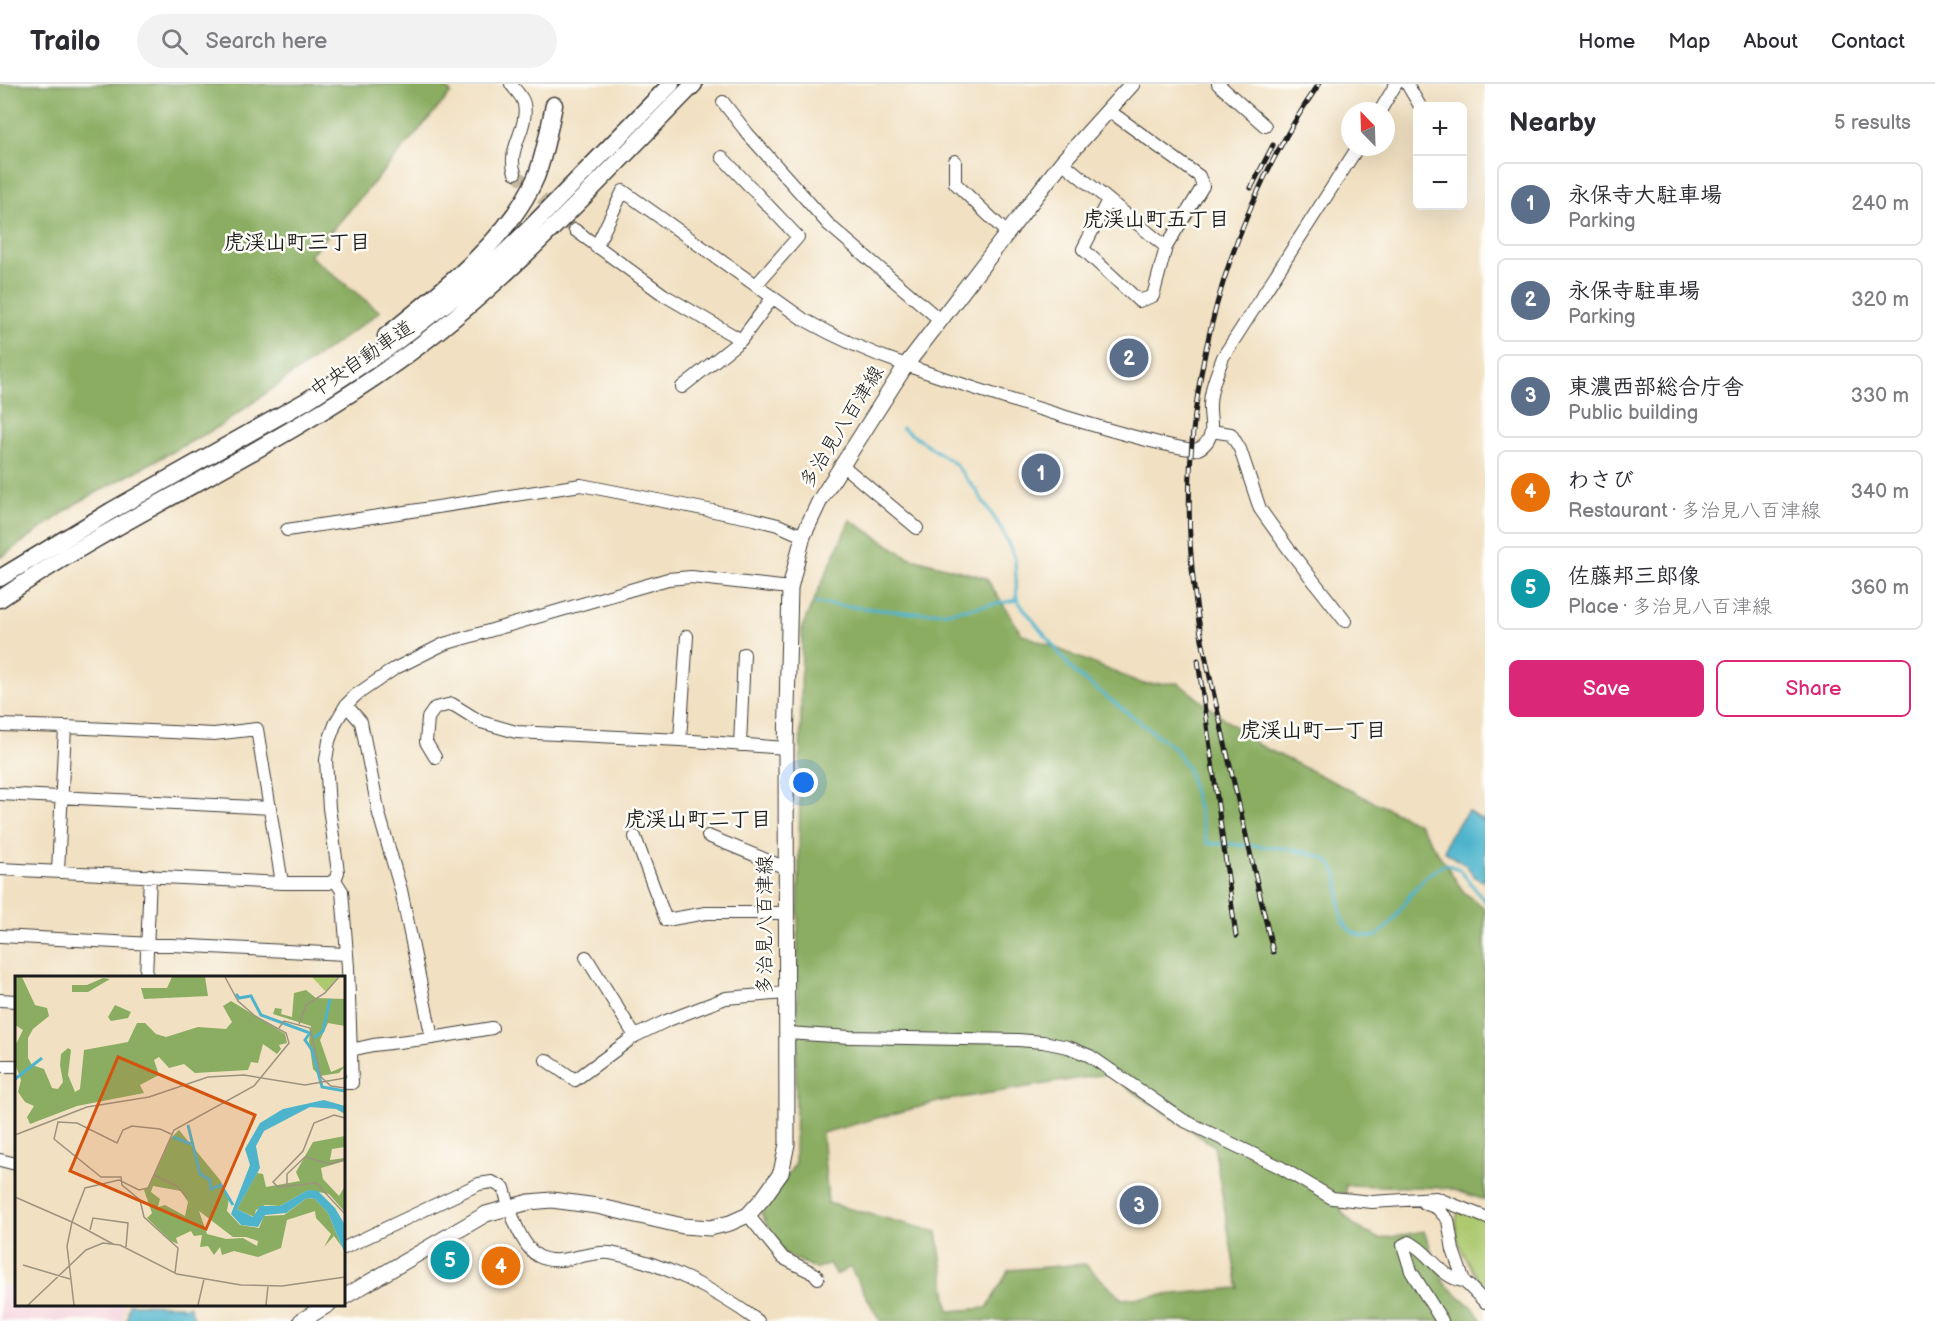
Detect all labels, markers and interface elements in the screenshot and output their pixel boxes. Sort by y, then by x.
search box [137,14,557,68]
text: Trailo [30,25,101,58]
icon: search [158,25,191,58]
text: Search here [206,28,327,55]
text: Home [1578,29,1635,54]
text: Map [1668,29,1710,54]
text: About [1743,29,1798,54]
text: Contact [1831,29,1905,54]
north arrow [1341,102,1395,156]
map controls [1413,102,1467,210]
button: + [1413,102,1467,156]
text: Nearby [1509,108,1596,139]
text: 5 results [1834,111,1911,135]
button: − [1413,156,1467,210]
text: 永保寺大駐車場 [1568,182,1722,209]
text: 1 [1526,192,1535,216]
text: 240 m [1852,192,1909,216]
district label: 虎渓山町五丁目 [1083,207,1230,232]
text: Parking [1568,209,1636,233]
district label: 虎渓山町三丁目 [224,230,371,255]
text: 永保寺駐車場 [1568,278,1700,305]
text: 2 [1525,288,1536,312]
text: 320 m [1851,288,1909,312]
text: Parking [1568,305,1636,329]
street label: 中央自動車道 [306,315,418,403]
pin: 2 [1110,336,1148,380]
street label: 多治見八百津線 [795,361,889,493]
text: 東濃西部総合庁舎 [1568,374,1744,401]
text: 3 [1525,384,1536,408]
text: 330 m [1851,384,1909,408]
text: Public building [1568,401,1698,425]
pin: 1 [1022,450,1060,496]
text: わさび [1568,467,1634,494]
text: 4 [1525,480,1536,504]
text: 340 m [1851,480,1909,504]
text: Restaurant · 多治見八百津線 [1568,499,1821,523]
text: 佐藤邦三郎像 [1568,563,1700,590]
text: 5 [1525,576,1536,600]
text: 360 m [1851,576,1909,600]
text: Place · 多治見八百津線 [1568,595,1772,619]
button: Save [1509,660,1704,717]
button: Share [1716,660,1911,717]
district label: 虎渓山町一丁目 [1240,718,1387,743]
your location [789,768,818,797]
district label: 虎渓山町二丁目 [625,807,772,832]
street label: 多治見八百津線 [753,855,777,995]
inset map [15,976,345,1306]
pin: 3 [1120,1182,1158,1228]
pin: 5 [430,1238,470,1282]
pin: 4 [482,1244,520,1288]

